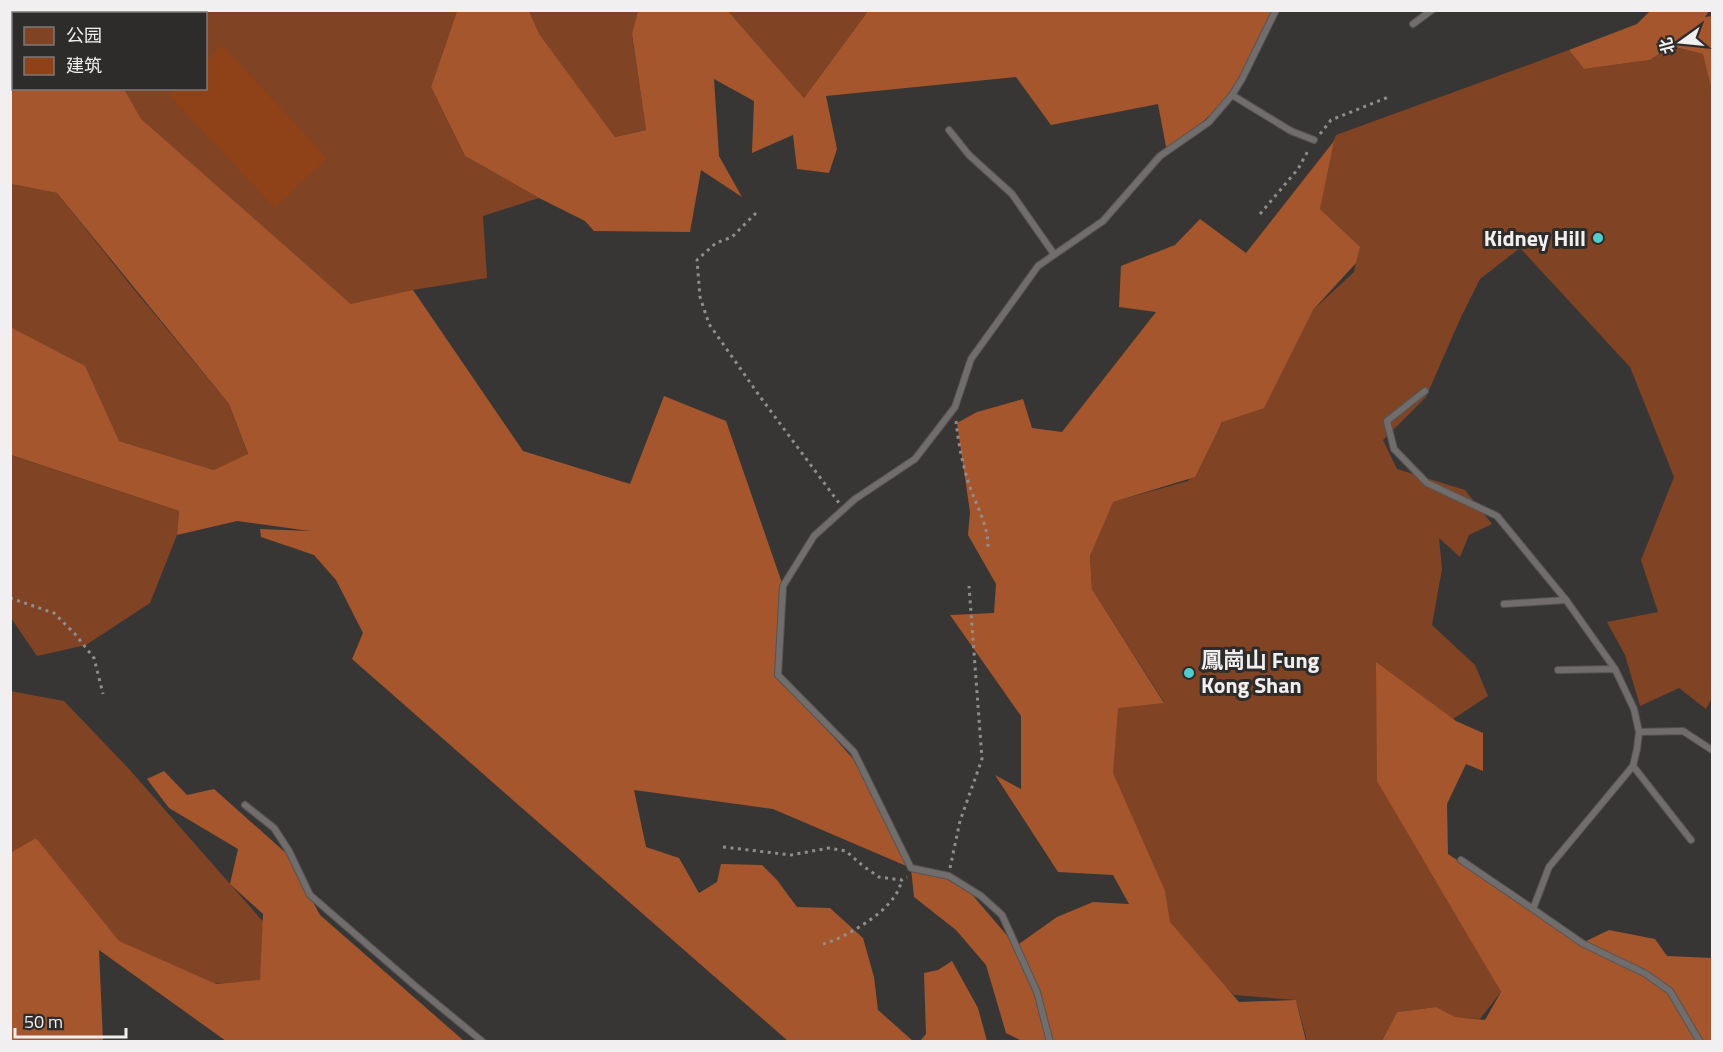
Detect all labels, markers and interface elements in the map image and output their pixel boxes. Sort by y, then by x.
legend [12,12,207,90]
north arrow [1651,12,1711,72]
text: 公园 [66,22,102,49]
text: 北 [1653,35,1680,57]
text: 建筑 [66,52,102,79]
place label: Kidney Hill [1484,221,1586,255]
marker: Kidney Hill [1591,231,1605,245]
place label: 鳳崗山 Fung Kong Shan [1201,643,1320,702]
marker: 鳳崗山 Fung Kong Shan [1182,666,1196,680]
scale bar [15,1001,126,1039]
text: 50 m [24,1008,63,1035]

